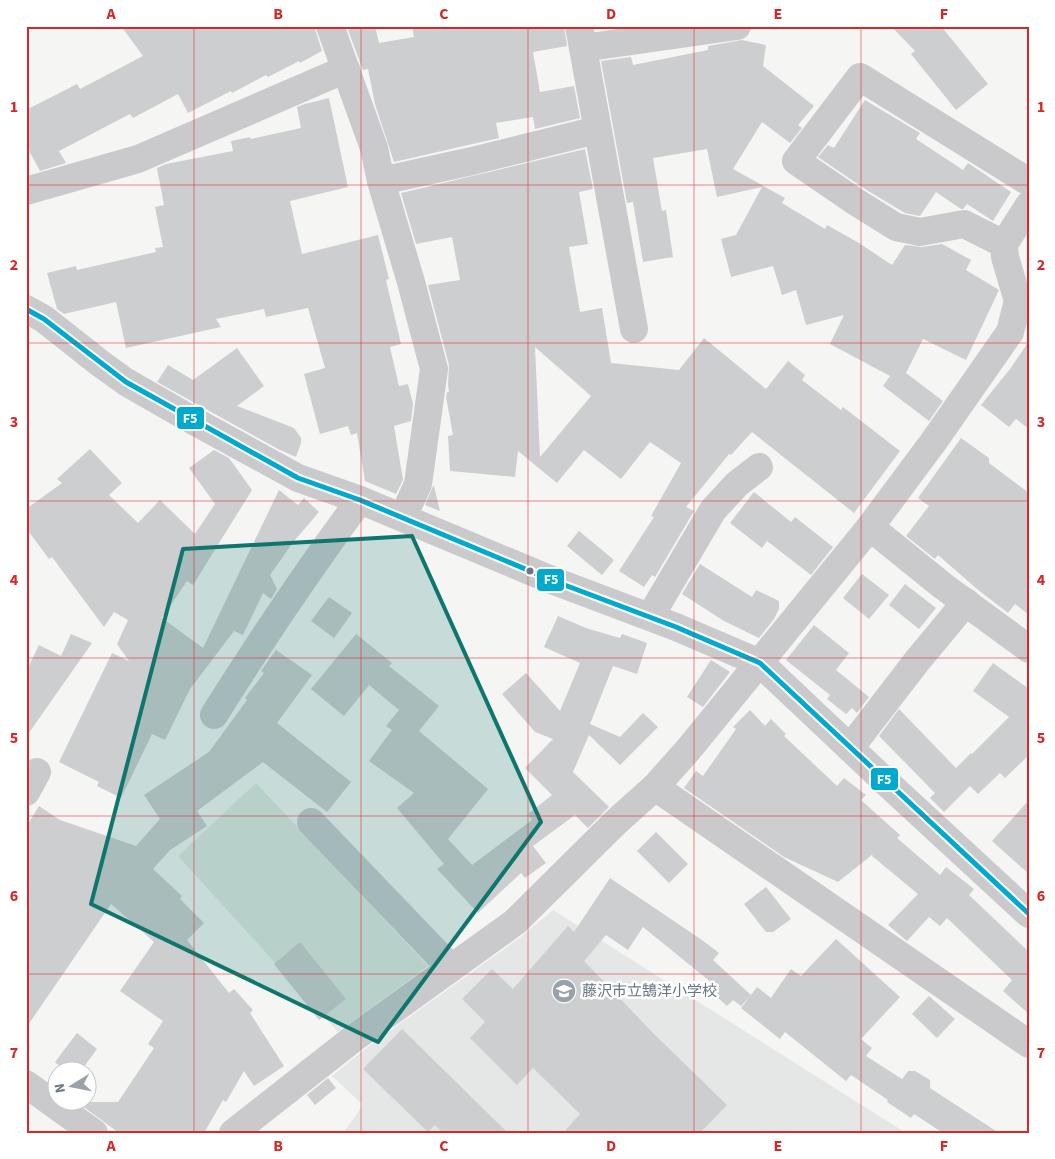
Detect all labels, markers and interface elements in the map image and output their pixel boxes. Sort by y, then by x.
text: A [105,3,116,25]
text: B [273,3,283,25]
text: C [439,3,449,25]
text: D [606,3,616,25]
text: E [774,3,782,25]
text: F [940,3,948,25]
text: 1 [10,96,18,118]
text: 1 [1037,96,1045,118]
text: 2 [10,254,18,276]
text: 2 [1037,254,1045,276]
line badge: F5 [176,406,205,430]
text: F5 [183,409,197,429]
text: 3 [10,411,18,433]
text: 3 [1037,411,1045,433]
unlabelled marker [525,566,535,576]
line badge: F5 [536,568,565,592]
text: 4 [10,569,19,591]
text: 4 [1037,569,1046,591]
text: F5 [544,570,558,590]
text: 5 [10,727,18,749]
text: 5 [1037,727,1045,749]
line badge: F5 [870,767,899,791]
text: F5 [877,770,891,790]
text: 6 [10,885,18,907]
text: 6 [1037,885,1045,907]
school or university icon: 藤沢市立鵠洋小学校 [551,978,577,1004]
place label: 藤沢市立鵠洋小学校 [582,981,717,1002]
text: 7 [10,1042,18,1064]
text: 7 [1037,1042,1045,1064]
north arrow [48,1062,98,1112]
text: N [50,1082,71,1094]
text: A [105,1135,116,1157]
text: B [273,1135,283,1157]
text: C [439,1135,449,1157]
text: D [606,1135,616,1157]
text: E [774,1135,782,1157]
text: F [940,1135,948,1157]

